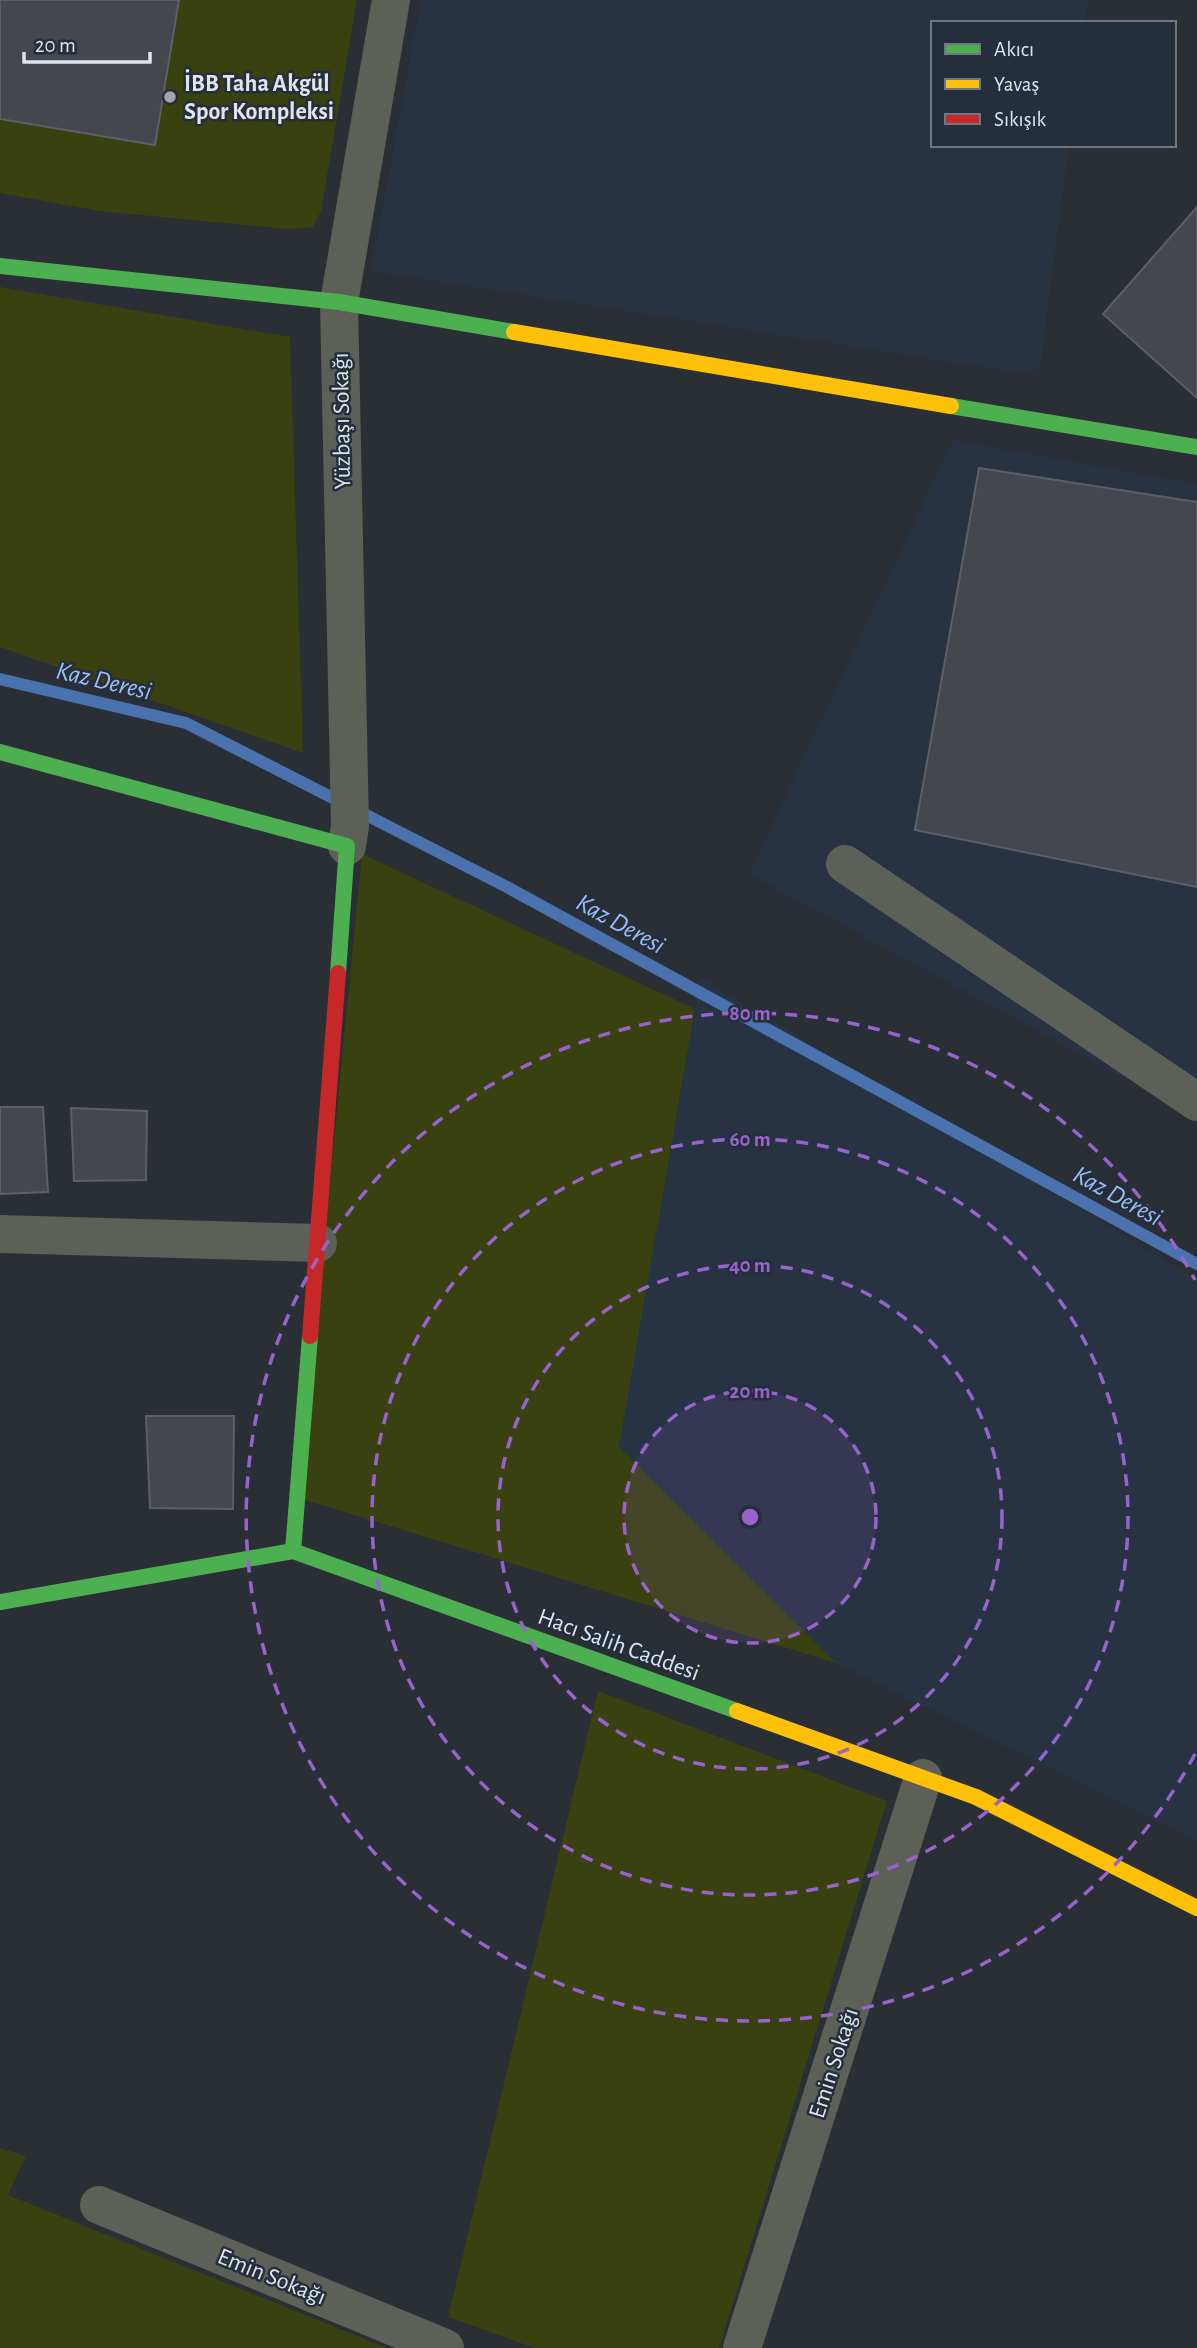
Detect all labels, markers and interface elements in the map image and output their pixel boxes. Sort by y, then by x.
scale bar [24,21,150,65]
legend [931,21,1176,147]
text: 20 m [35,35,76,56]
text: Akıcı [994,39,1034,60]
place label: İBB Taha Akgül Spor Kompleksi [184,69,334,124]
text: Yavaş [994,74,1039,95]
marker: İBB Taha Akgül Spor Kompleksi [162,89,178,105]
text: Sıkışık [994,109,1047,130]
street label: Yüzbaşı Sokağı [329,352,355,490]
water label: Kaz Deresi [54,657,154,705]
water label: Kaz Deresi [572,889,669,959]
text: 80 m [729,1003,771,1024]
text: 60 m [729,1129,771,1150]
water label: Kaz Deresi [1069,1161,1166,1231]
text: 40 m [729,1255,771,1276]
text: 20 m [730,1381,770,1402]
centre of rings [738,1505,762,1529]
street label: Hacı Salih Caddesi [535,1605,703,1685]
street label: Emin Sokağı [805,2005,863,2121]
street label: Emin Sokağı [214,2244,329,2309]

